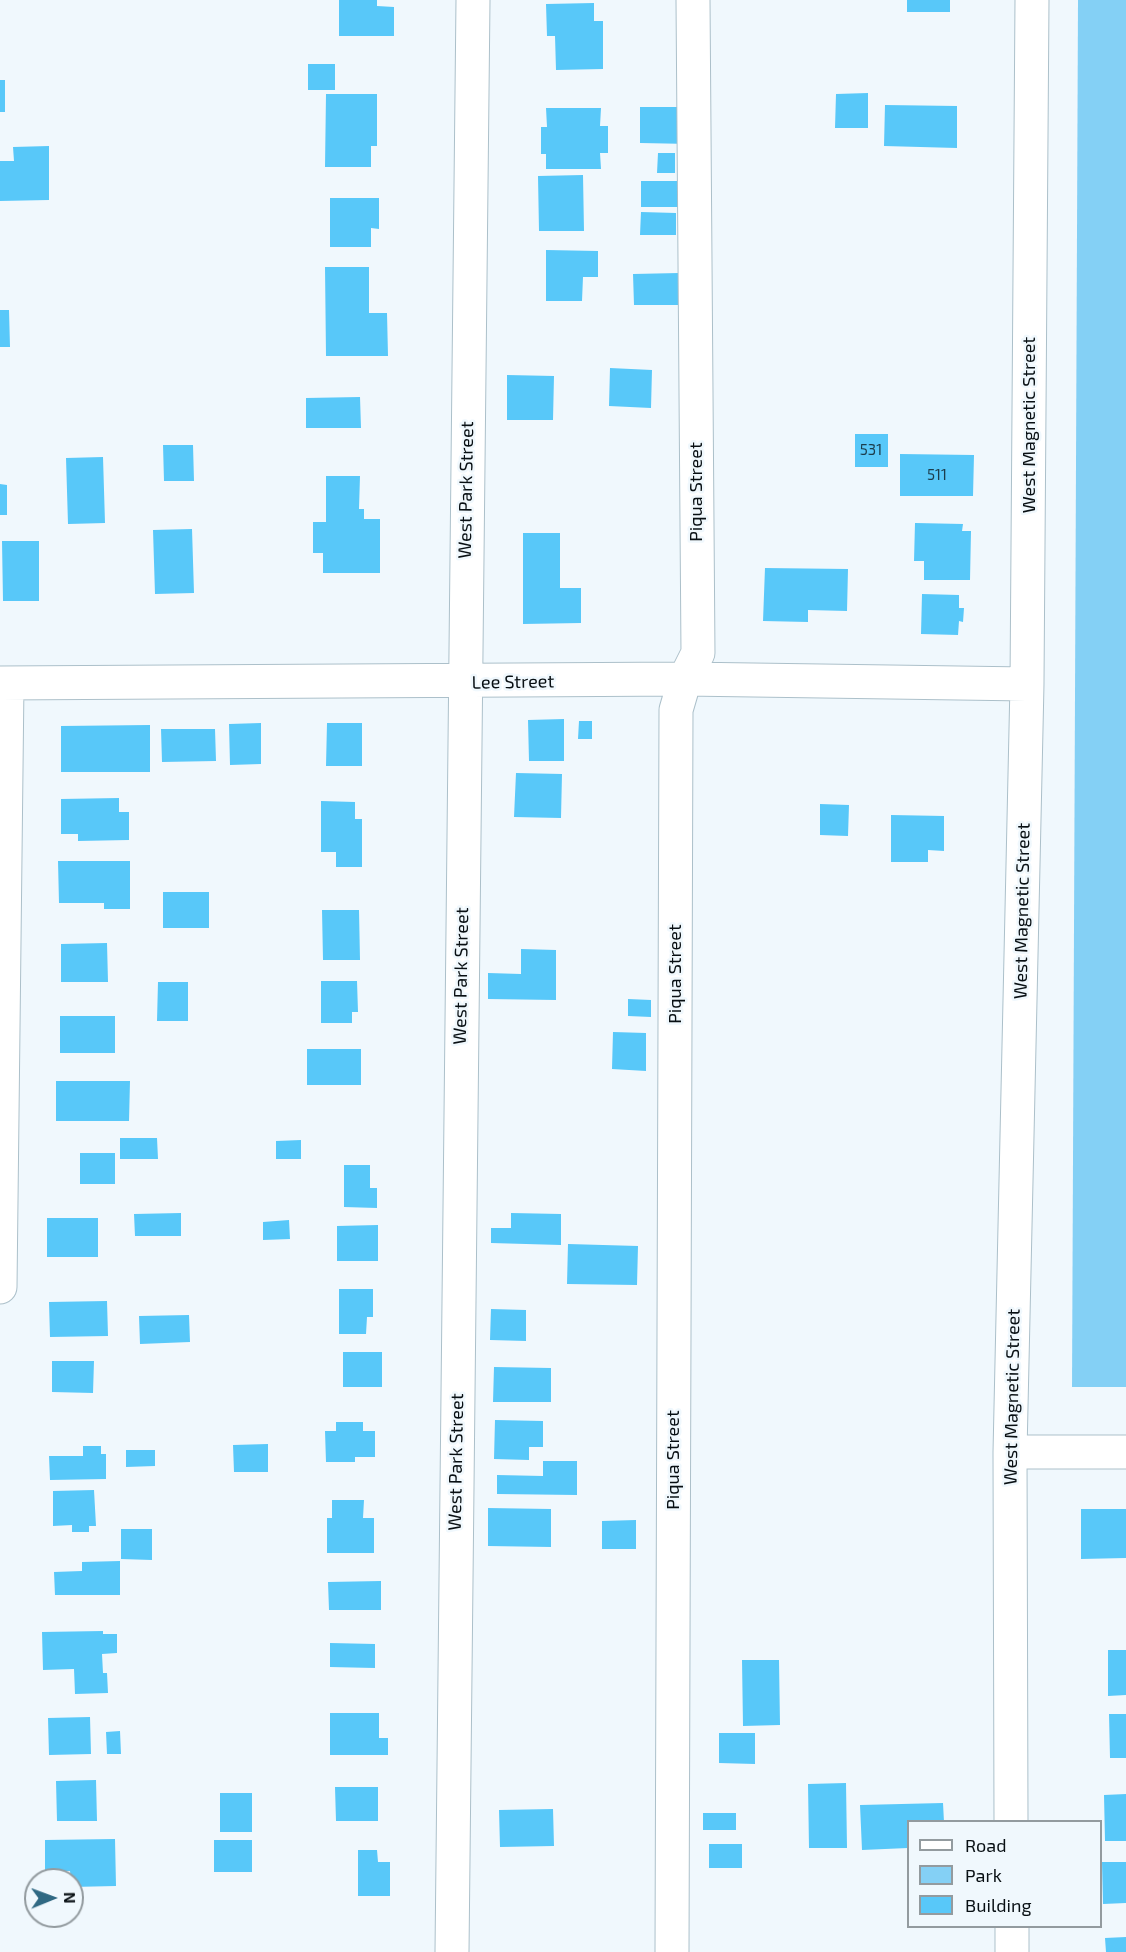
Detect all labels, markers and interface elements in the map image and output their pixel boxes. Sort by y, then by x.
street label: West Magnetic Street [1018,337,1040,513]
street label: West Park Street [454,421,478,559]
house number: 531 [860,441,882,459]
street label: Piqua Street [685,442,707,542]
house number: 511 [927,466,947,484]
street label: Lee Street [472,670,554,694]
street label: West Magnetic Street [1010,823,1034,999]
street label: West Park Street [449,907,473,1045]
street label: Piqua Street [664,924,686,1024]
street label: West Magnetic Street [1000,1309,1024,1485]
street label: West Park Street [444,1393,468,1531]
street label: Piqua Street [662,1410,684,1510]
legend [907,1820,1102,1928]
text: Road [965,1834,1006,1856]
text: Park [965,1864,1002,1886]
north arrow [24,1868,84,1928]
text: N [61,1892,80,1904]
text: Building [965,1894,1032,1916]

